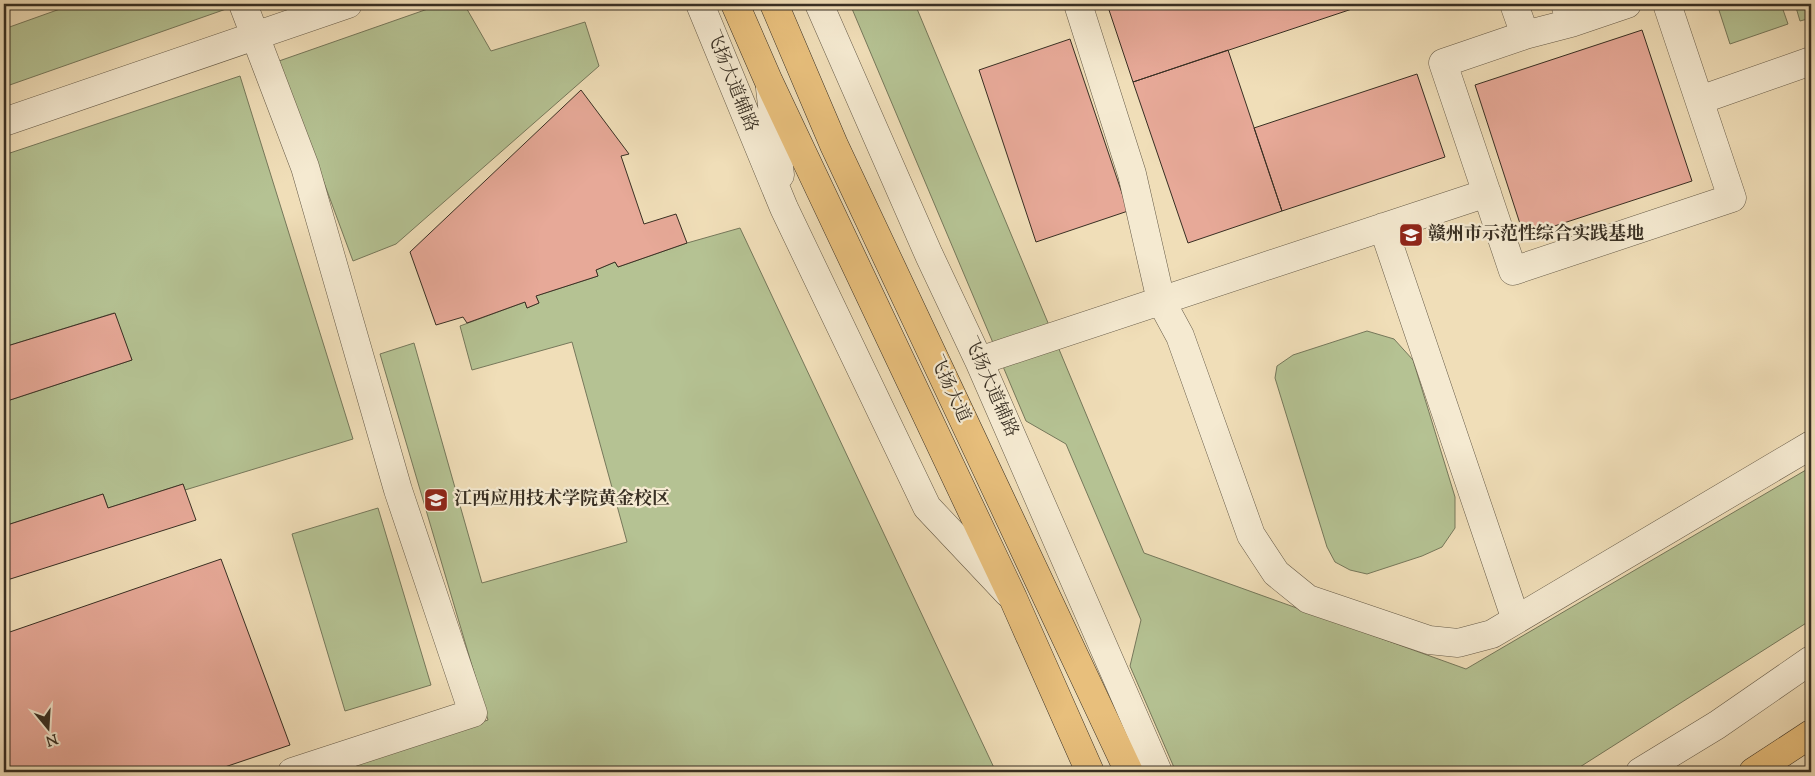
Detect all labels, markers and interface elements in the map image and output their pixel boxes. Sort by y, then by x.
street label: 飞扬大道辅路 [699,26,763,136]
school or university icon: 赣州市示范性综合实践基地 [1398,222,1424,248]
place label: 赣州市示范性综合实践基地 [1428,222,1644,248]
street label: 飞扬大道辅路 [956,332,1024,442]
street label: 飞扬大道 [922,351,976,427]
school or university icon: 江西应用技术学院黄金校区 [423,487,449,513]
place label: 江西应用技术学院黄金校区 [454,487,670,513]
north arrow [22,704,72,754]
text: N [43,727,60,750]

